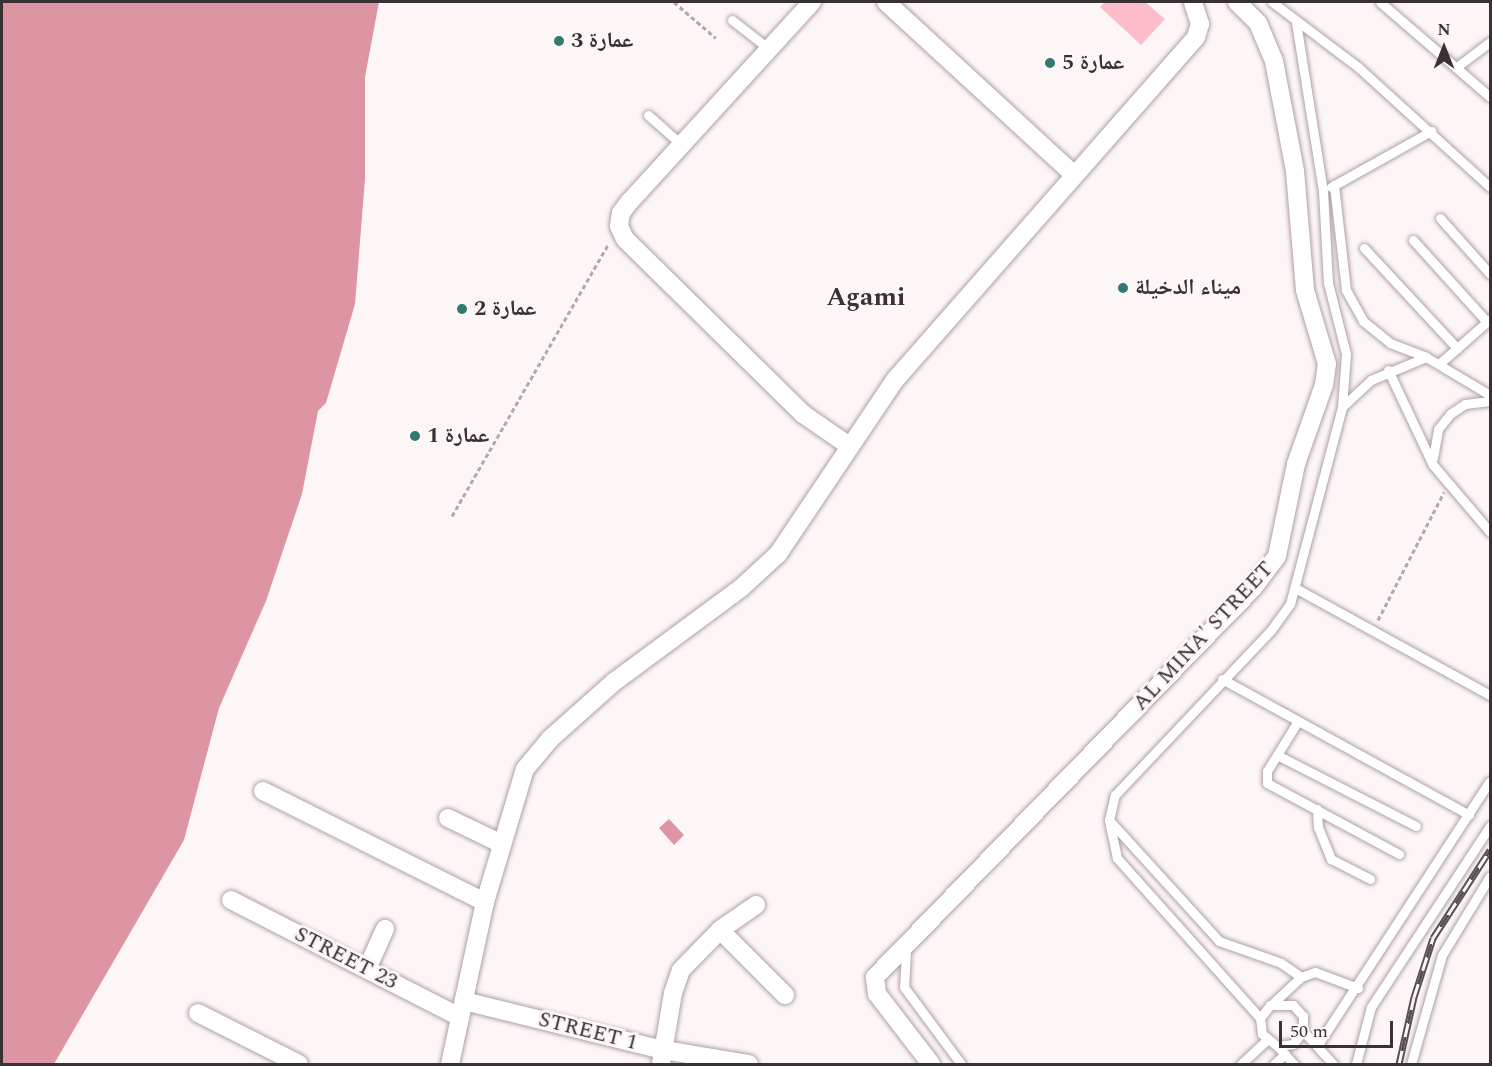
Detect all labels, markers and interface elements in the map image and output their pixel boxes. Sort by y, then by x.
north arrow [1414,18,1474,78]
text: N [1437,18,1451,42]
place label: عمارة 3 [571,28,633,54]
marker: عمارة 3 [552,34,566,48]
place label: عمارة 5 [1062,50,1124,76]
marker: عمارة 5 [1043,56,1057,70]
place label: ميناء الدخيلة [1135,275,1241,301]
marker: ميناء الدخيلة [1116,281,1130,295]
district label: Agami [827,282,905,314]
place label: عمارة 2 [474,296,536,322]
marker: عمارة 2 [455,302,469,316]
place label: عمارة 1 [427,423,489,449]
marker: عمارة 1 [408,429,422,443]
street label: AL MINA' STREET [1127,556,1279,716]
street label: STREET 23 [290,921,402,995]
street label: STREET 1 [536,1006,640,1056]
scale bar [1282,1009,1396,1047]
text: 50 m [1290,1018,1328,1045]

